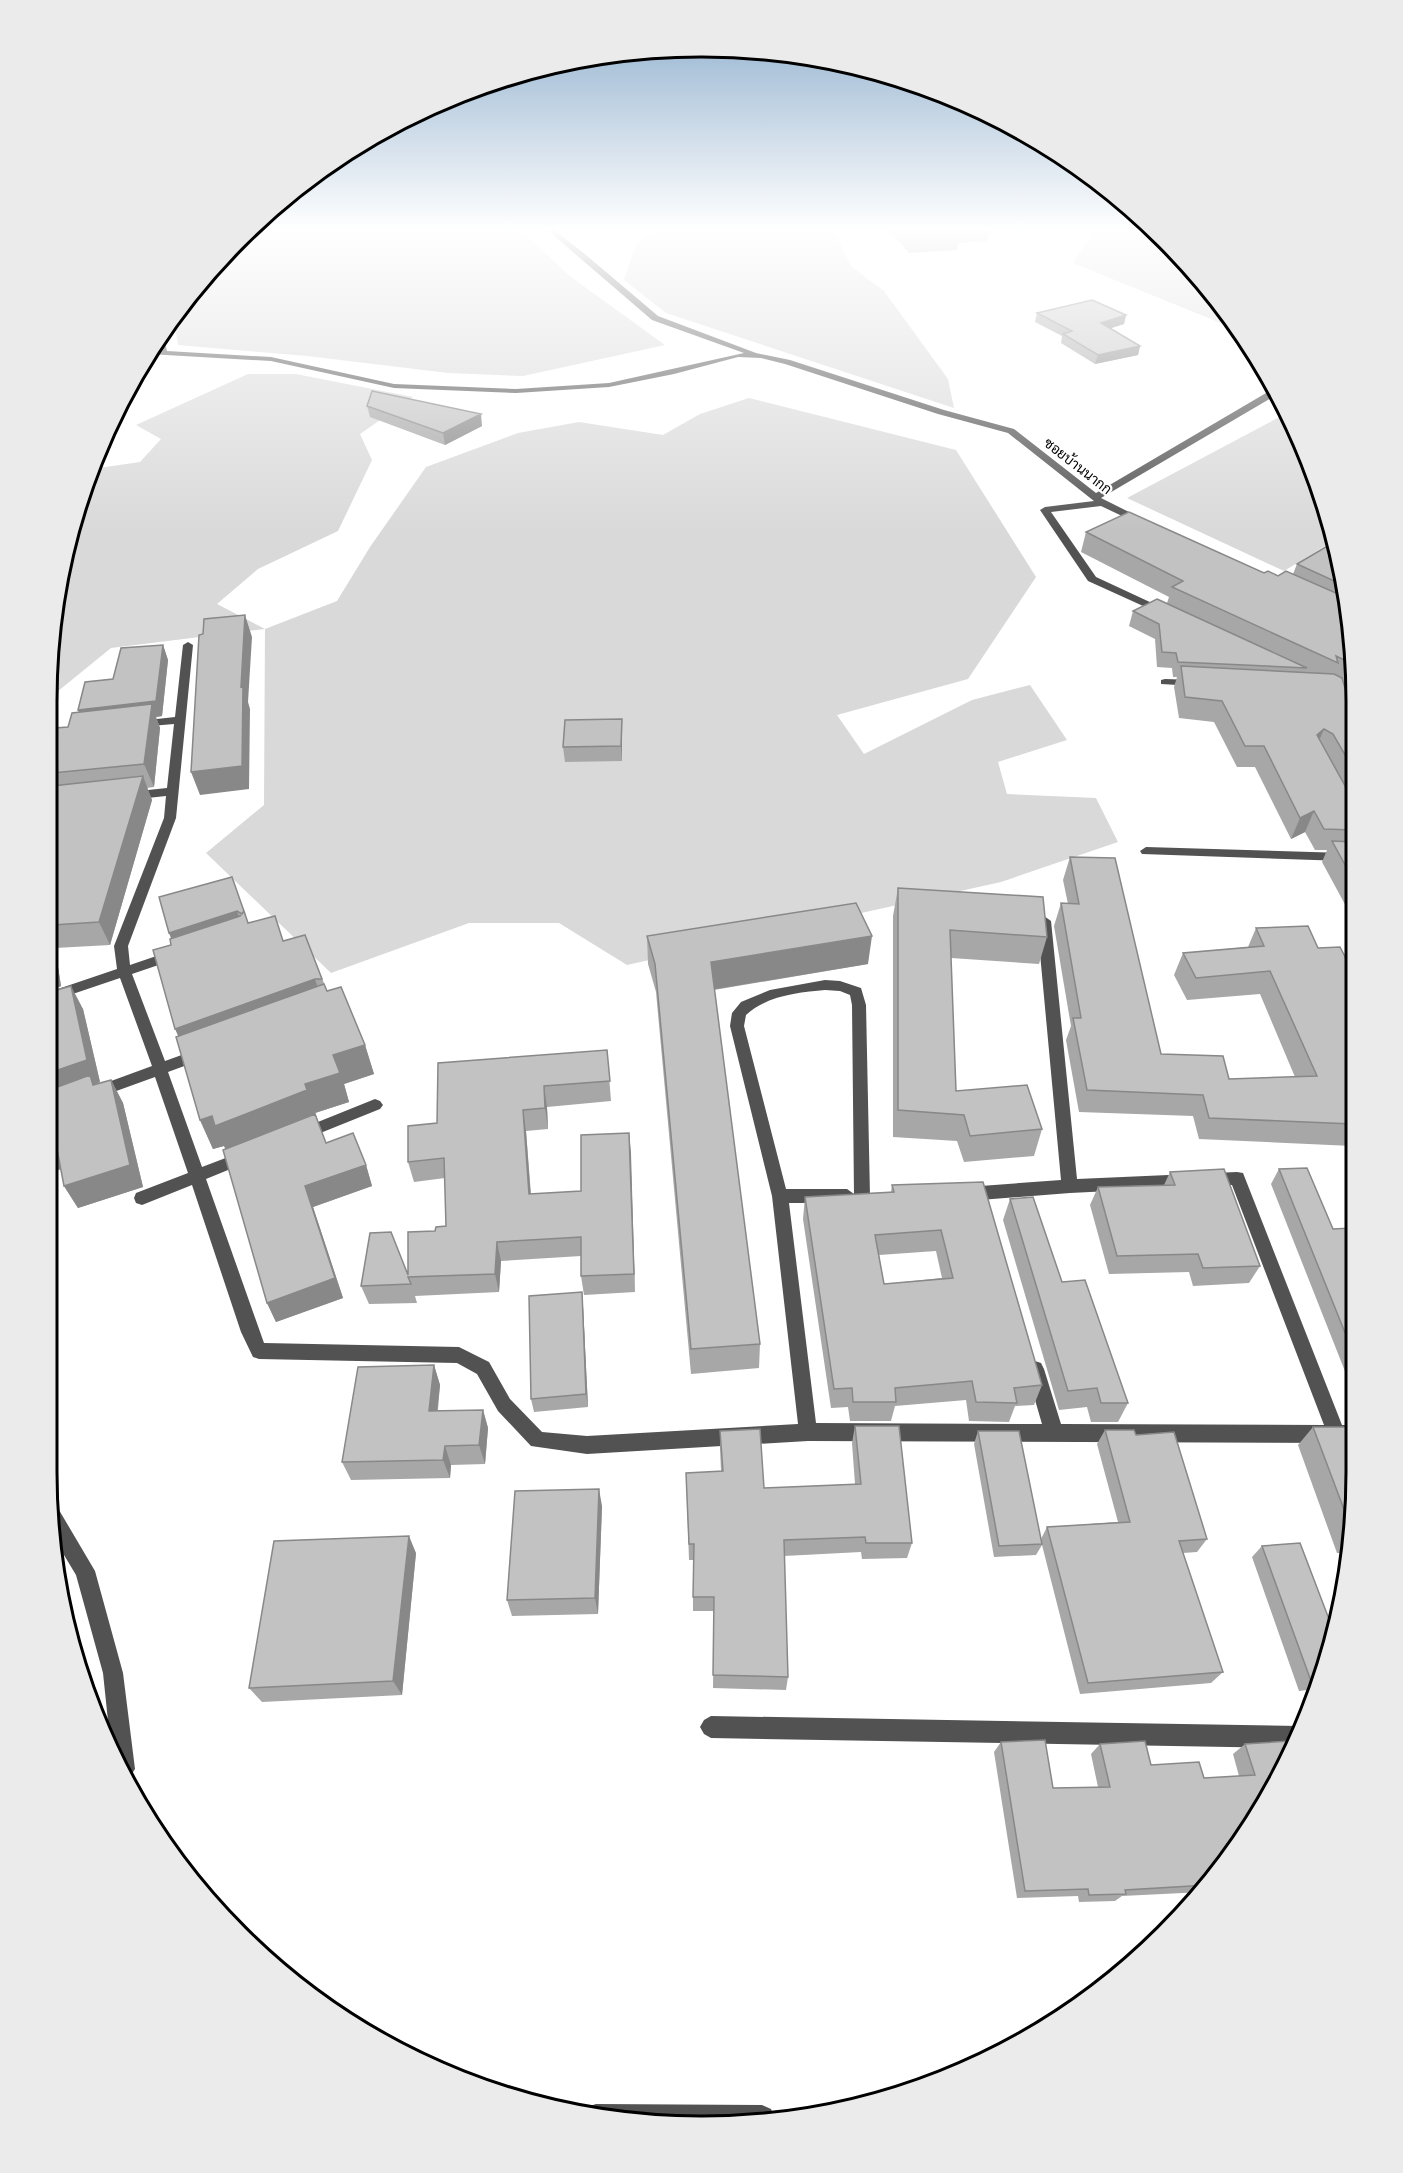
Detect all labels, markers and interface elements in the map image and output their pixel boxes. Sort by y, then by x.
street label: ซอยบ้านนากก [1041,434,1116,497]

